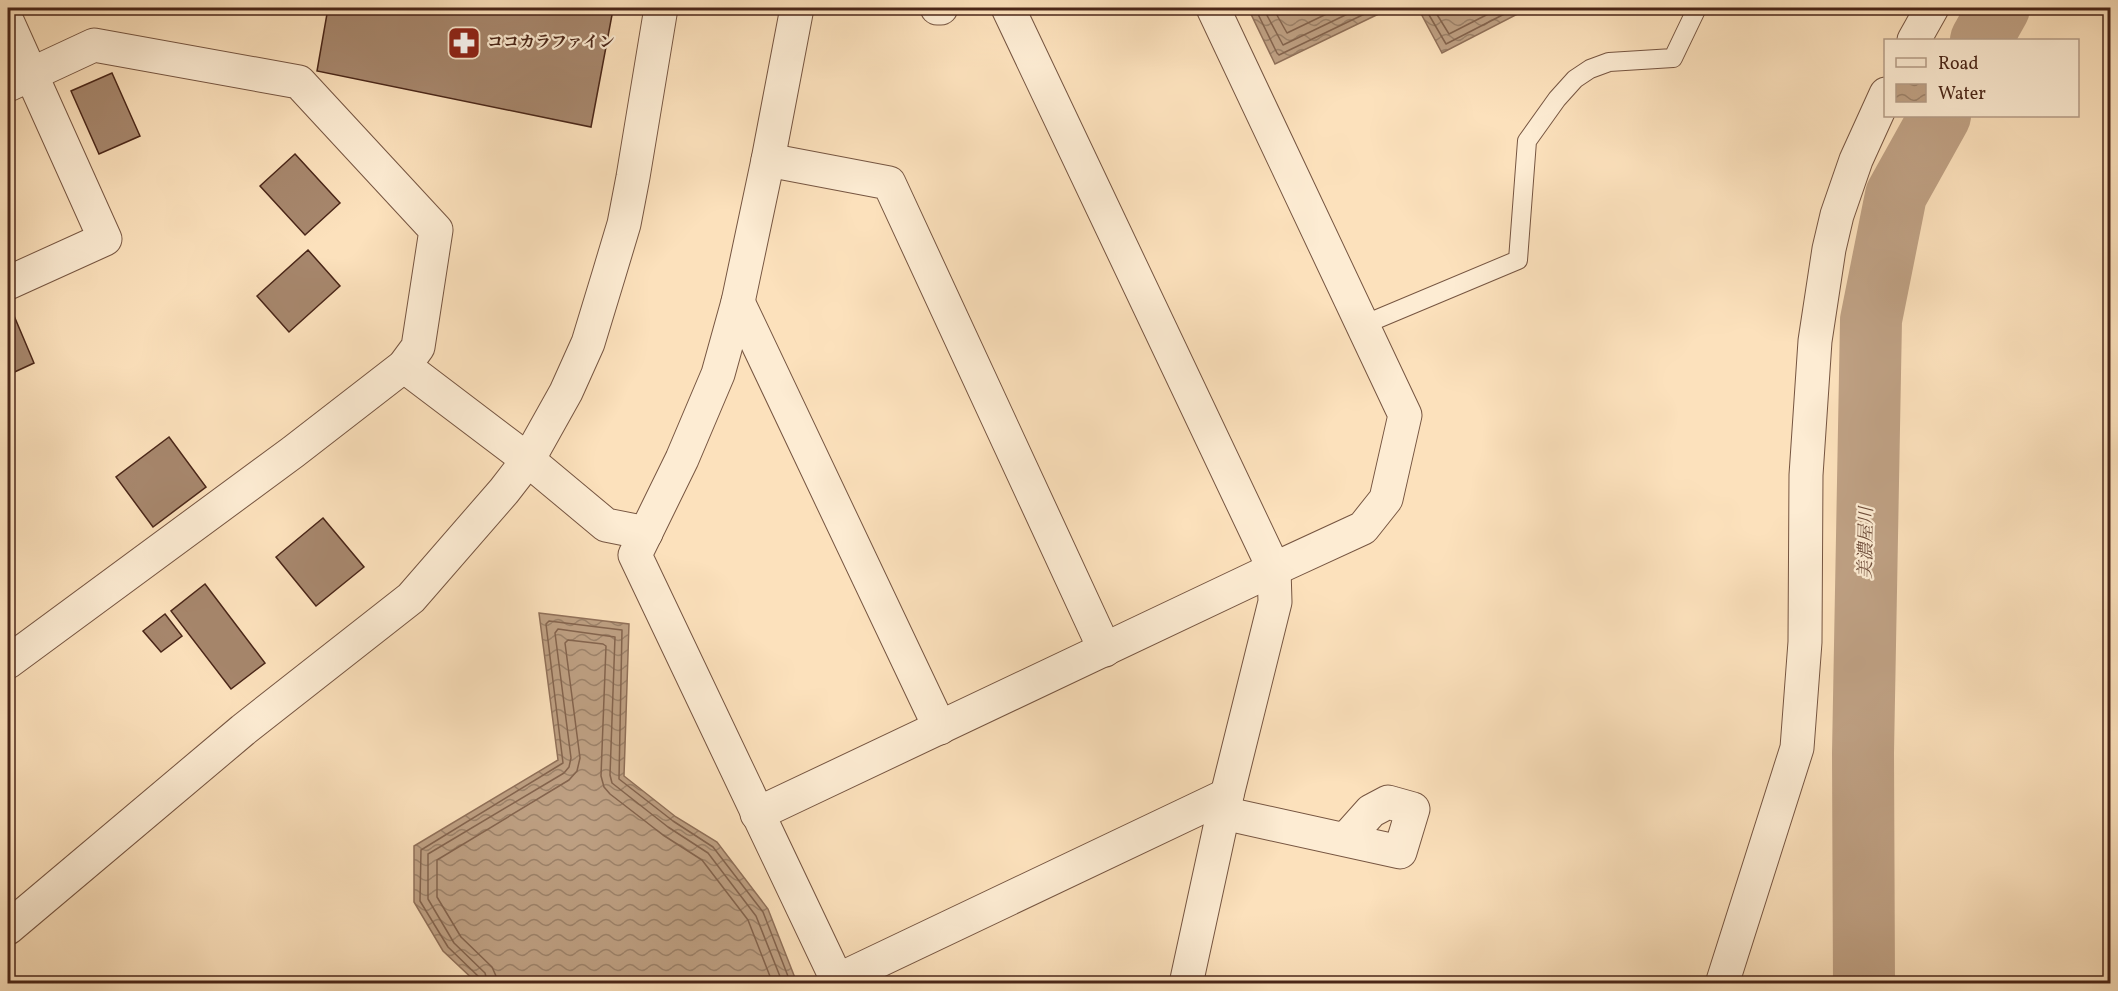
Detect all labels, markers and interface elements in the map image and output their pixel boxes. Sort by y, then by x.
pharmacy icon: ココカラファイン [446,25,482,61]
place label: ココカラファイン [487,32,615,54]
legend [1884,39,2079,117]
text: Road [1938,52,1979,77]
text: Water [1938,82,1986,107]
water label: 美濃屋川 [1854,505,1880,579]

